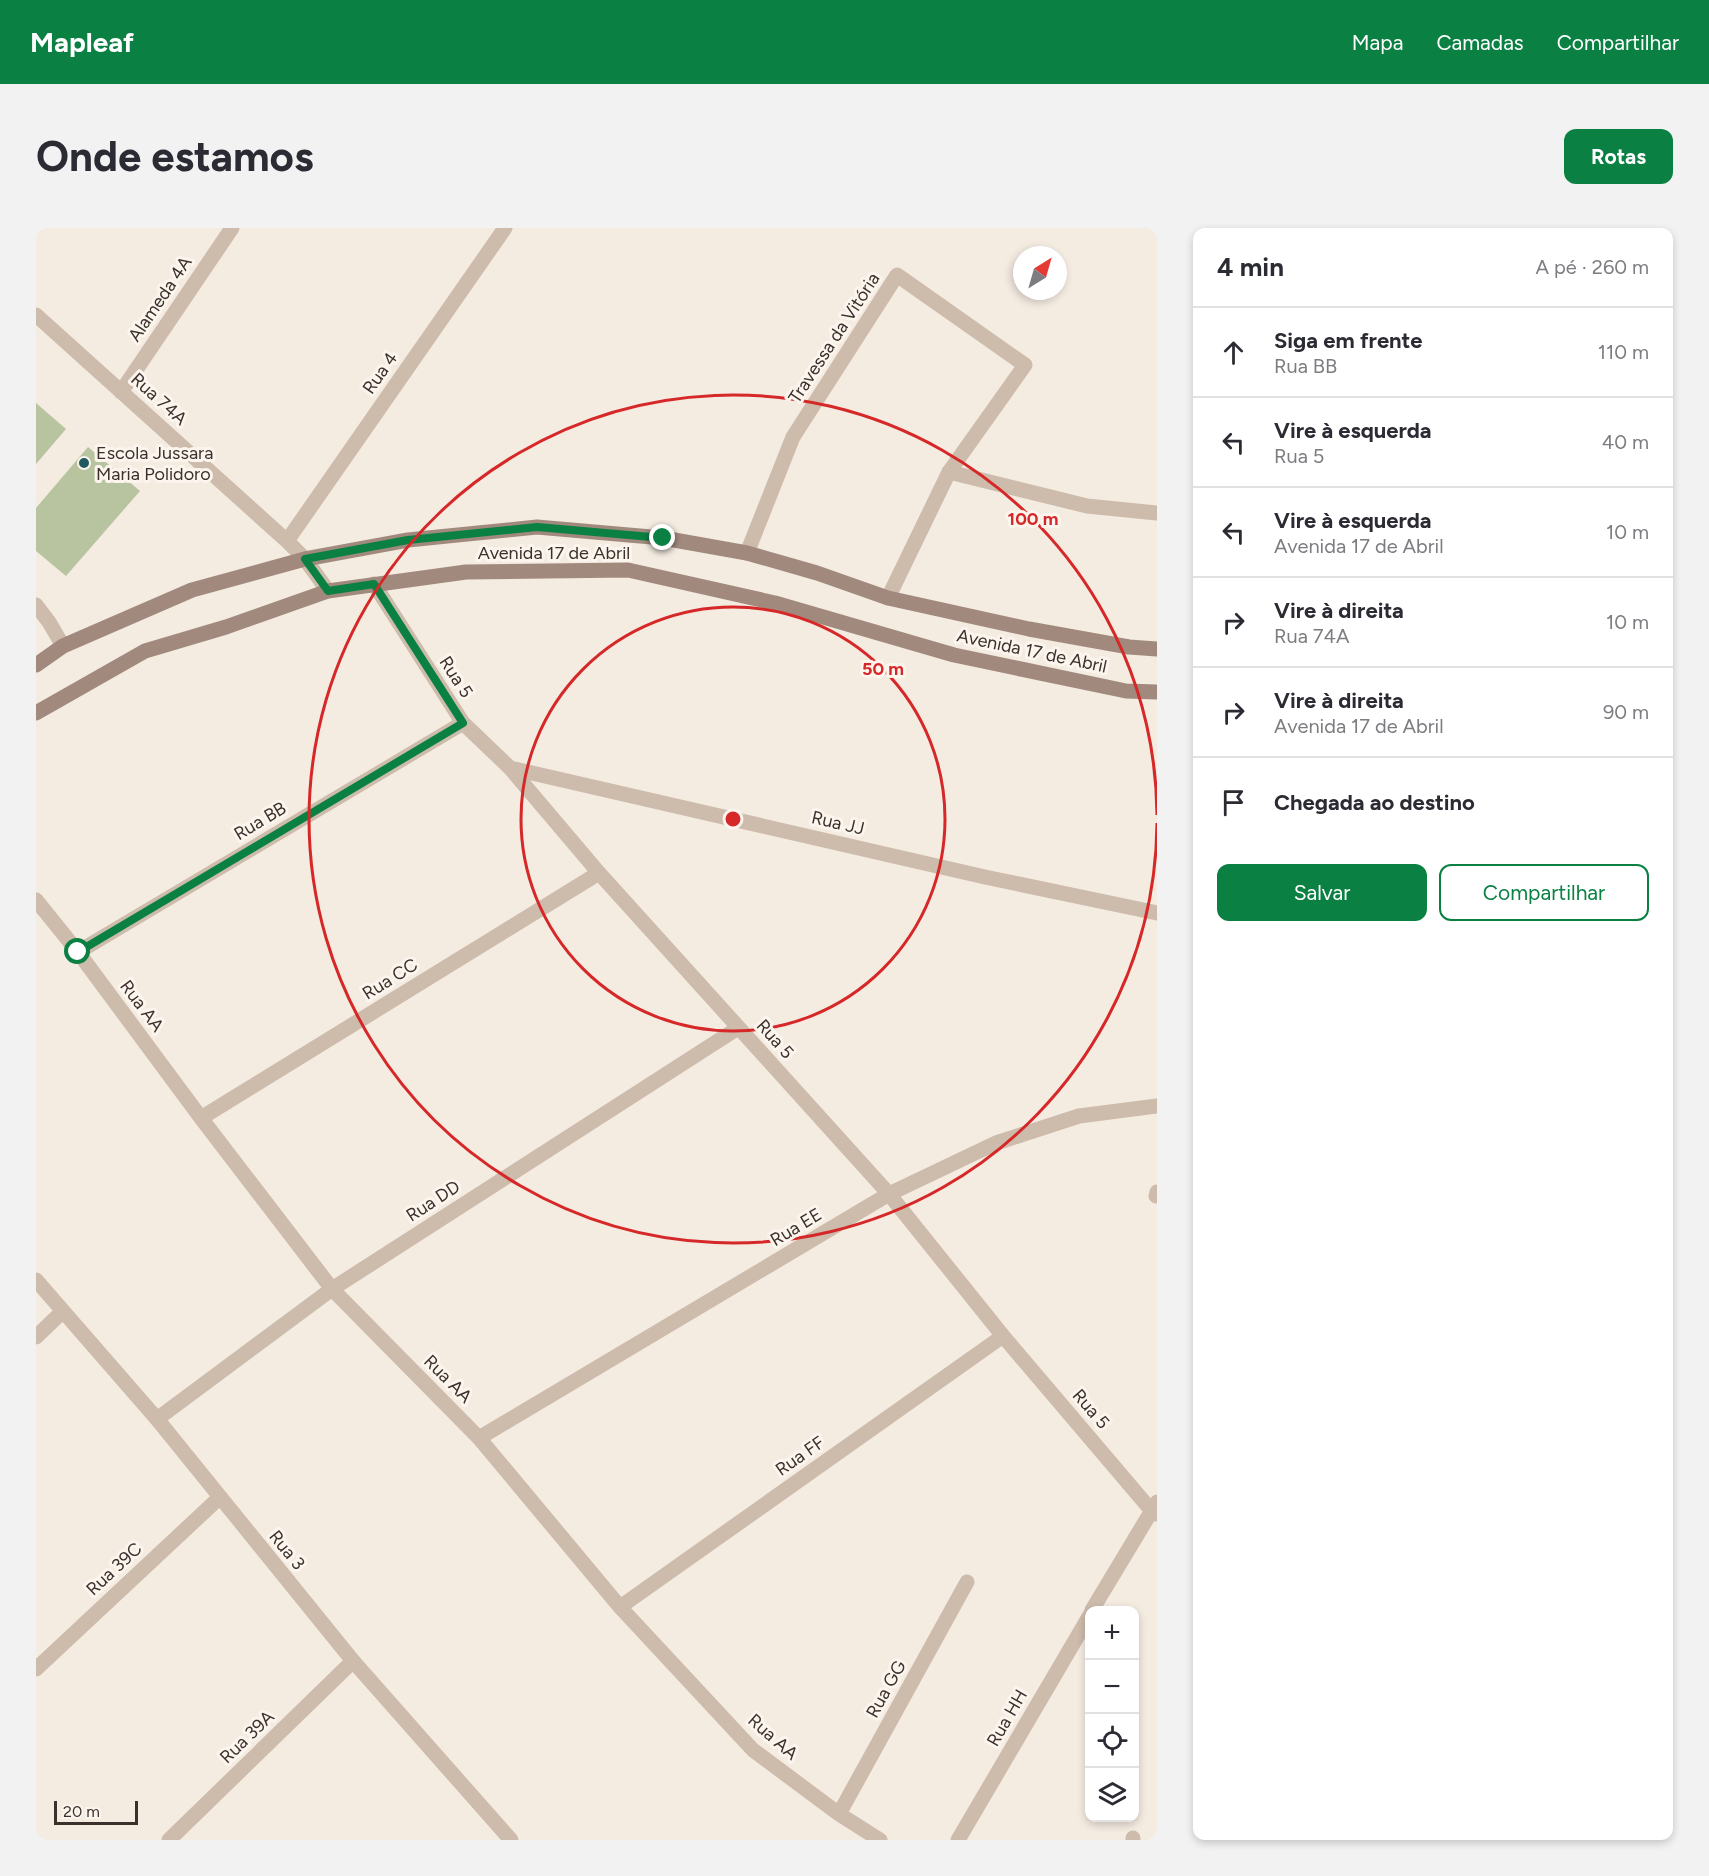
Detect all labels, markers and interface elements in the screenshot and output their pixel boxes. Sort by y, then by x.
text: Mapleaf [30,25,134,59]
text: Mapa [1352,30,1403,55]
text: Camadas [1436,30,1524,55]
text: Compartilhar [1557,30,1679,55]
button: Rotas [1564,129,1673,184]
text: Onde estamos [36,131,314,182]
north arrow [1013,246,1067,300]
text: 4 min [1217,251,1284,283]
street label: Alameda 4A [123,252,197,346]
text: A pé · 260 m [1536,255,1649,279]
street label: Travessa da Vitória [784,269,884,407]
text: Siga em frente [1274,327,1422,354]
icon: ahead [1217,336,1250,369]
text: 110 m [1598,340,1649,364]
street label: Rua 4 [358,348,402,398]
text: Rua BB [1274,354,1337,378]
street label: Rua 74A [126,368,192,430]
text: Vire à esquerda [1274,417,1432,444]
icon: left [1217,426,1250,459]
text: 40 m [1602,430,1649,454]
place label: Escola Jussara Maria Polidoro [96,442,213,485]
text: Rua 5 [1274,444,1324,468]
marker: Escola Jussara Maria Polidoro [77,456,91,470]
text: Vire à esquerda [1274,507,1432,534]
text: 100 m [1008,508,1058,530]
icon: left [1217,516,1250,549]
text: 10 m [1606,520,1649,544]
route end [649,524,675,550]
text: Avenida 17 de Abril [1274,534,1444,558]
street label: Avenida 17 de Abril [478,542,630,564]
text: Vire à direita [1274,597,1404,624]
icon: right [1217,606,1250,639]
text: 10 m [1606,610,1649,634]
street label: Avenida 17 de Abril [955,624,1109,678]
text: Rua 74A [1274,624,1350,648]
street label: Rua 5 [434,652,478,702]
text: 50 m [862,658,904,680]
text: Vire à direita [1274,687,1404,714]
icon: right [1217,696,1250,729]
text: 90 m [1603,700,1649,724]
text: Avenida 17 de Abril [1274,714,1444,738]
icon: arrive [1217,786,1250,819]
text: Chegada ao destino [1274,789,1475,816]
street label: Rua BB [230,797,290,845]
street label: Rua JJ [809,806,867,840]
centre of rings [723,809,743,829]
button: Salvar [1217,864,1427,921]
button: Compartilhar [1439,864,1649,921]
route start [64,938,90,964]
street label: Rua CC [358,954,422,1004]
street label: Rua AA [115,976,169,1036]
street label: Rua 5 [752,1015,798,1063]
street label: Rua DD [402,1176,464,1226]
street label: Rua EE [766,1203,826,1251]
street label: Rua AA [419,1350,477,1408]
street label: Rua 5 [1068,1385,1114,1433]
street label: Rua FF [771,1431,829,1481]
street label: Rua 3 [264,1526,310,1574]
street label: Rua 39C [82,1538,146,1600]
map controls [1085,1606,1139,1822]
button: + [1085,1606,1139,1660]
street label: Rua GG [861,1656,911,1722]
button: − [1085,1660,1139,1714]
street label: Rua HH [982,1686,1032,1750]
street label: Rua 39A [215,1706,279,1768]
street label: Rua AA [743,1709,803,1765]
button: locate [1085,1714,1139,1768]
button: layers [1085,1768,1139,1822]
scale bar [54,1798,138,1826]
text: 20 m [63,1802,100,1821]

